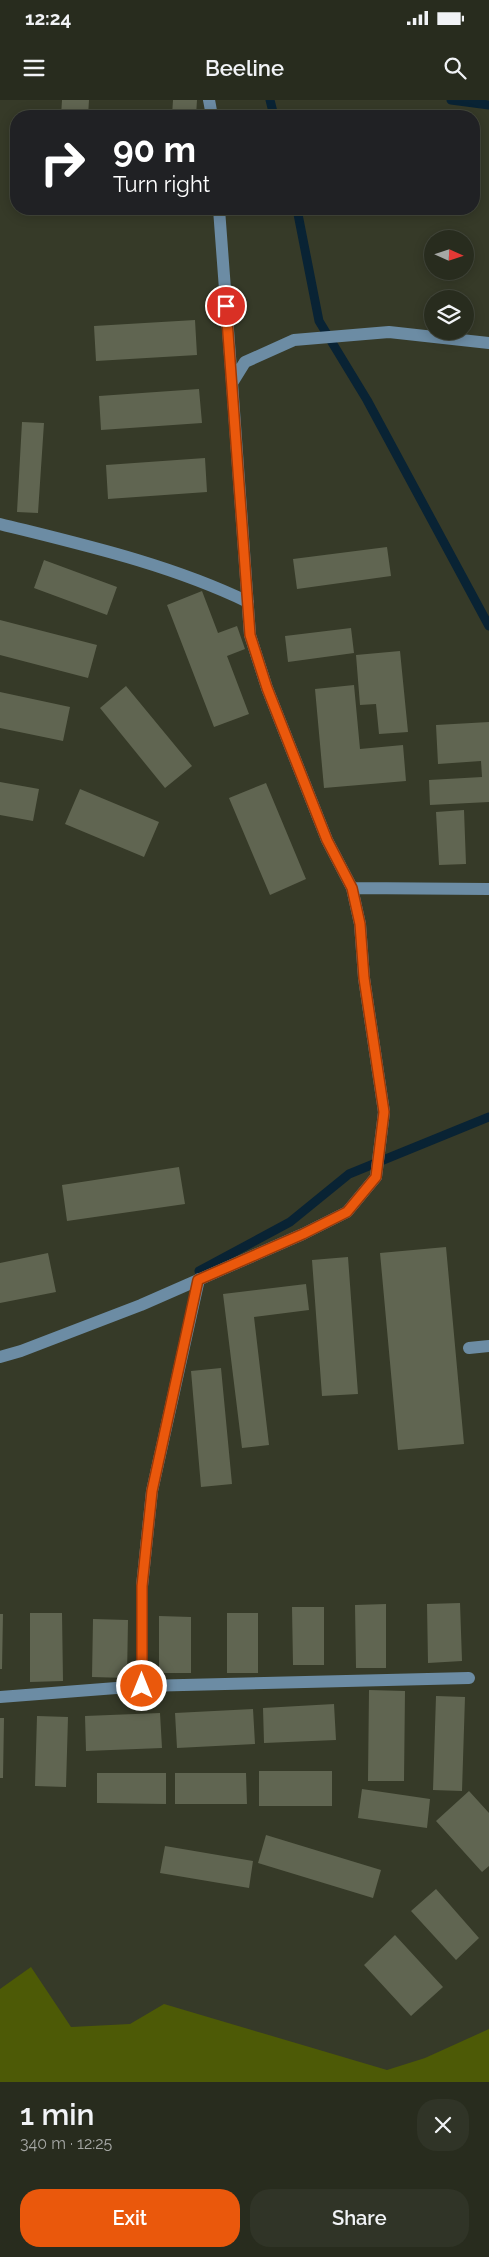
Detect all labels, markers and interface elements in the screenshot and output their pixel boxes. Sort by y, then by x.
text: 12:24 [25,7,71,29]
icon: menu [20,54,48,82]
icon: search [441,54,469,82]
text: Beeline [205,55,284,81]
text: 90 m [113,129,196,170]
icon: right [30,130,95,195]
text: Turn right [113,171,210,197]
north arrow [424,230,474,280]
map controls [424,230,474,340]
pin [205,285,247,327]
button: layers [424,290,474,340]
icon: arrive [212,292,240,320]
position arrow [115,1659,167,1711]
text: 1 min [20,2097,95,2132]
button: close [417,2099,469,2151]
text: 340 m · 12:25 [20,2134,112,2153]
button: Exit [20,2189,240,2247]
button: Share [250,2189,469,2247]

